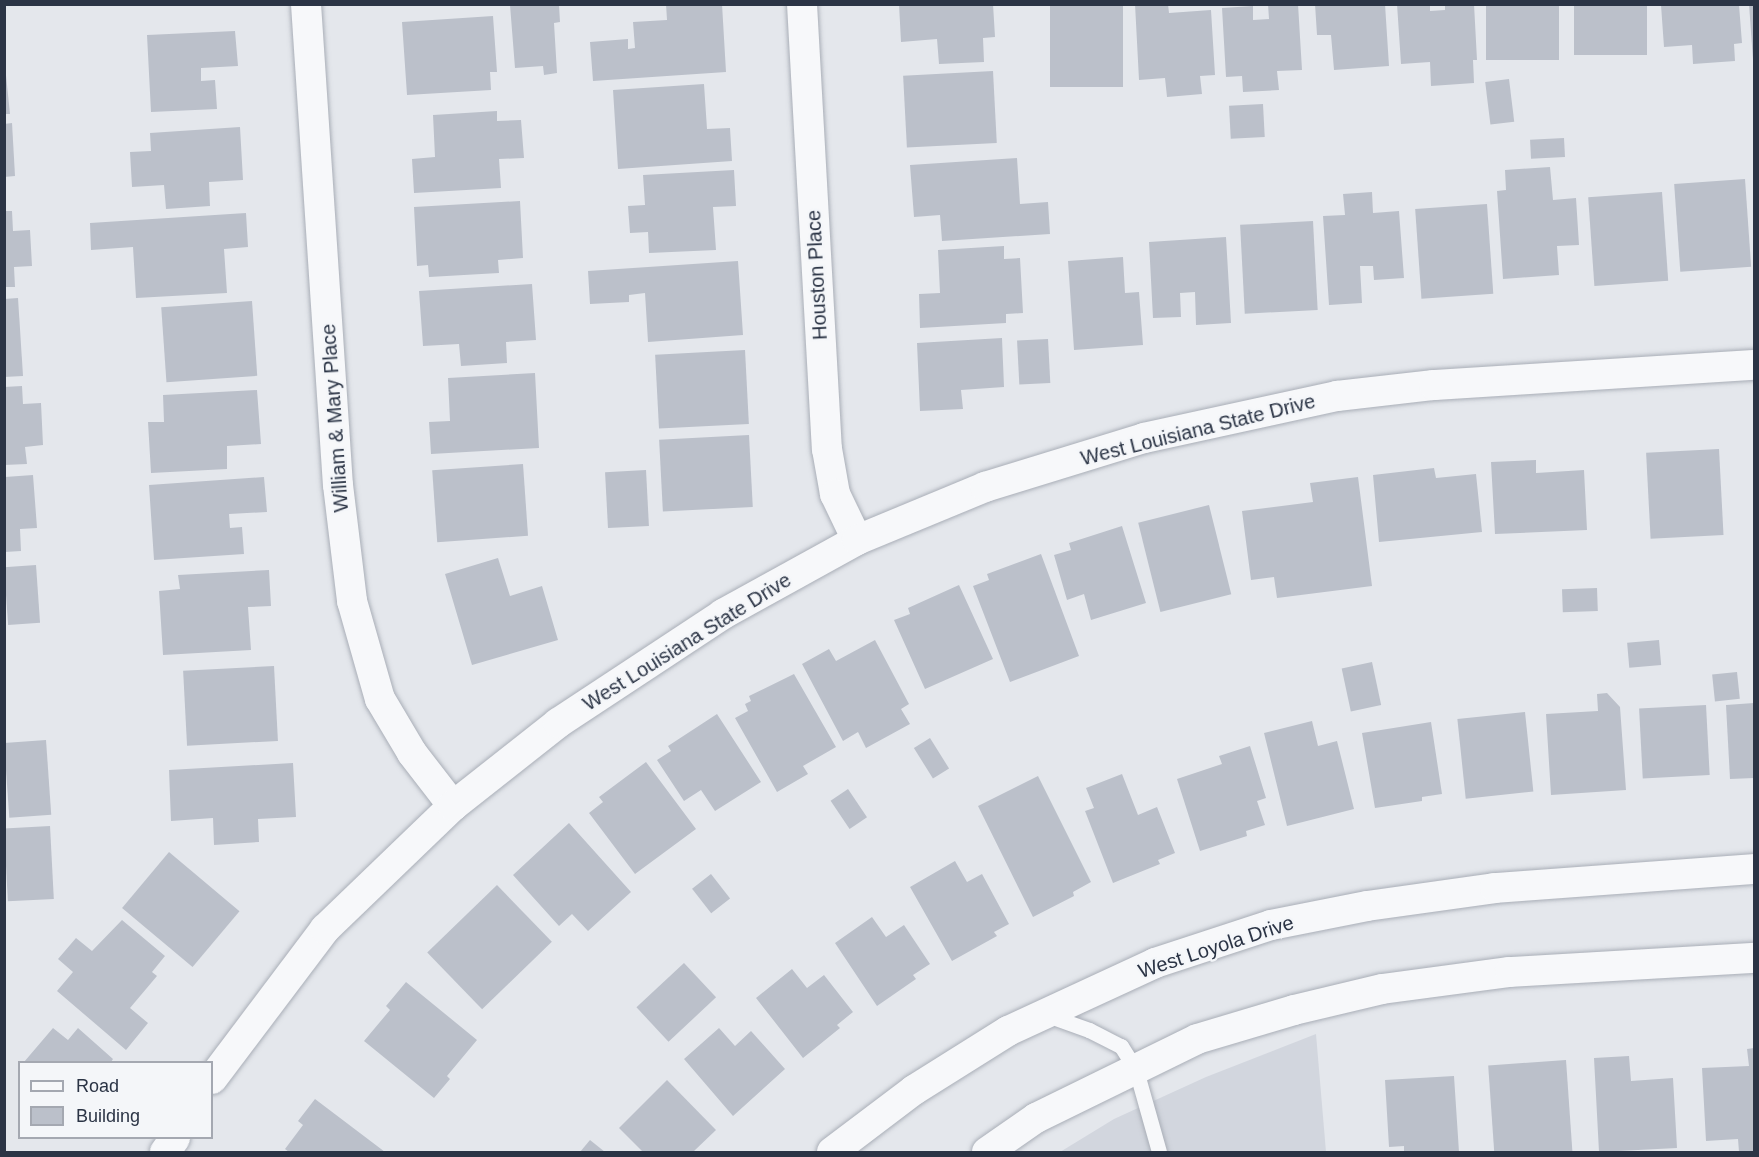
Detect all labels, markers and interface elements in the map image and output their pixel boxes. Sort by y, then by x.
street label: Houston Place [802,209,832,341]
street label: William & Mary Place [316,323,354,513]
street label: West Louisiana State Drive [1078,389,1318,471]
street label: West Louisiana State Drive [579,568,795,716]
street label: West Loyola Drive [1135,911,1297,983]
legend [18,1061,213,1139]
text: Road [76,1076,119,1096]
text: Building [76,1106,140,1126]

